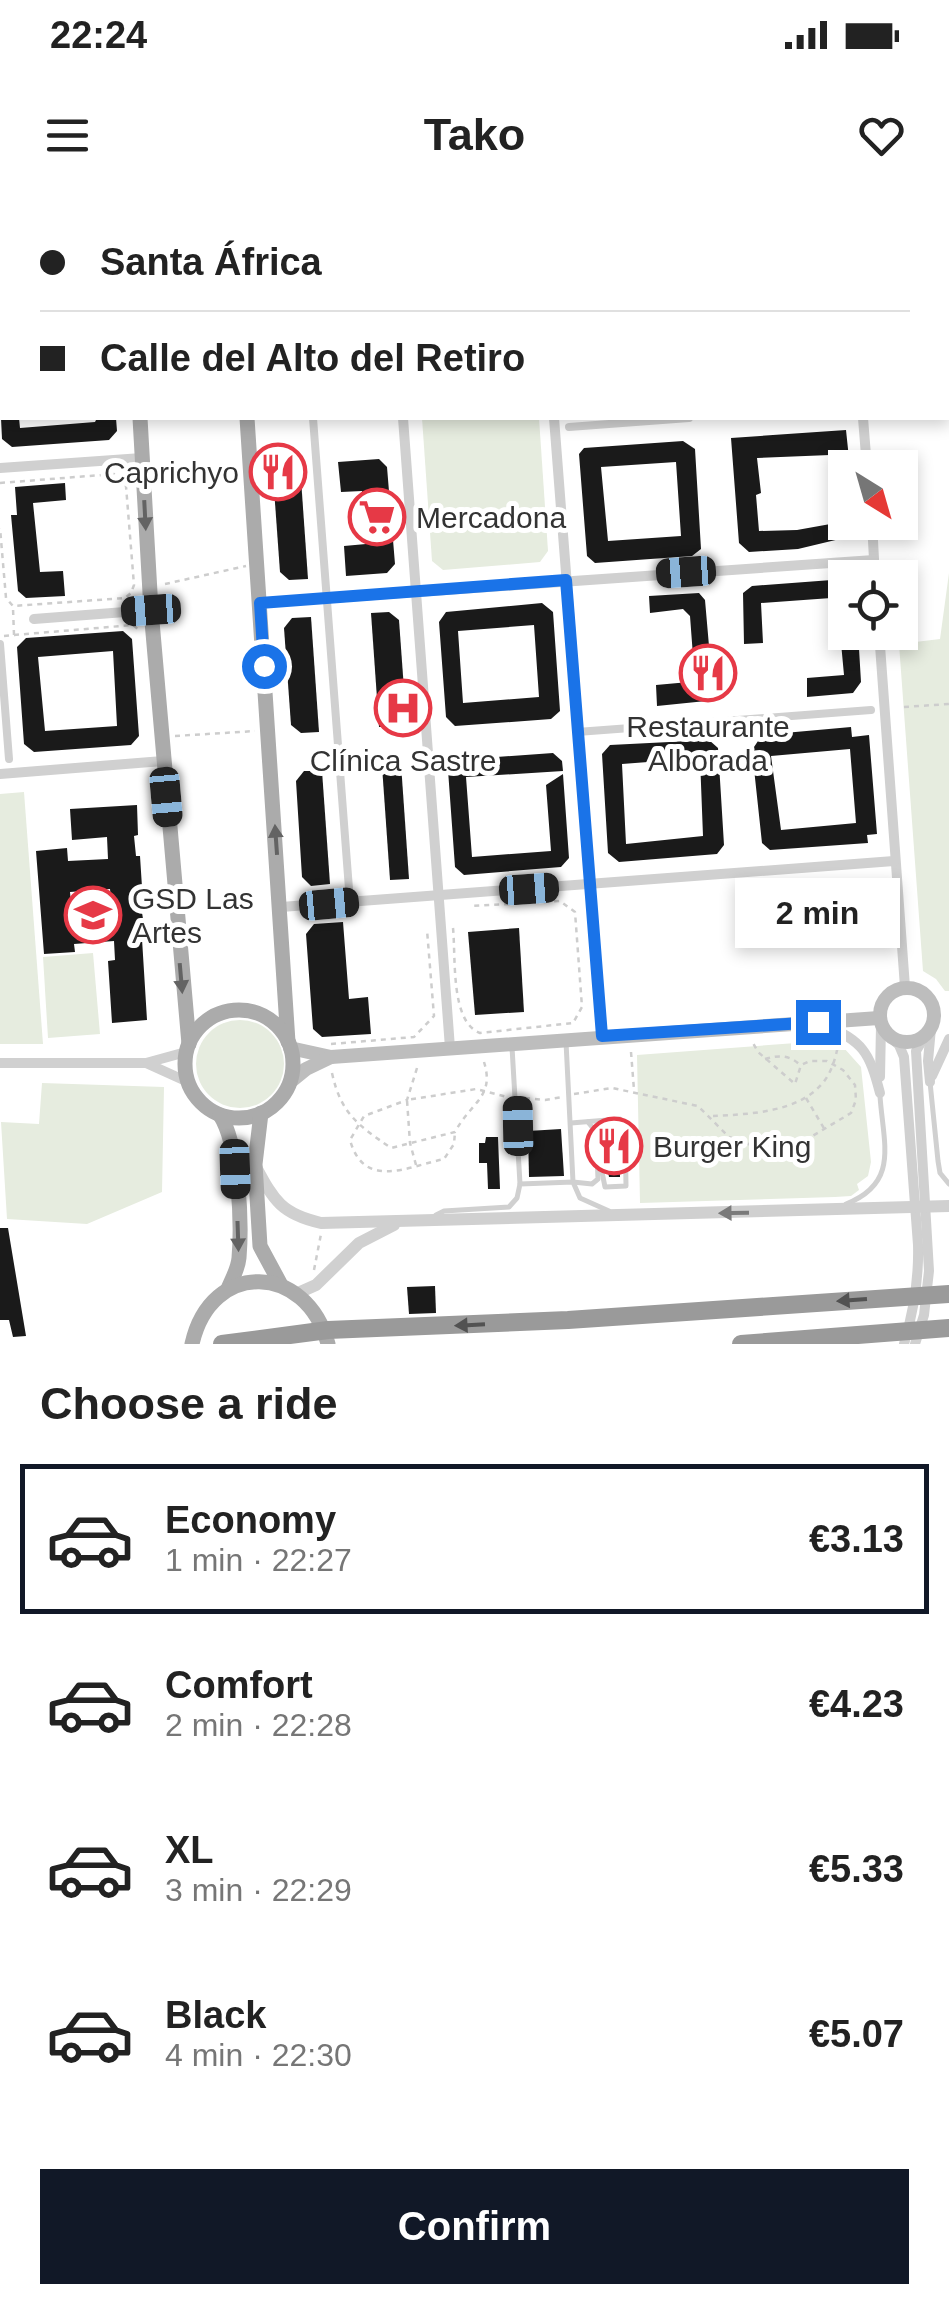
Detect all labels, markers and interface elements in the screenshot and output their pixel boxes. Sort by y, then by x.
text: 22:24 [50,14,147,56]
icon: menu [40,108,95,163]
icon: heart [854,108,909,163]
text: Tako [424,109,525,160]
text: Santa África [100,241,322,283]
text: Calle del Alto del Retiro [100,337,525,379]
restaurant icon: Caprichyo [248,442,308,502]
north arrow [828,450,918,540]
map controls [828,450,918,650]
place label: Caprichyo [104,456,239,489]
supermarket icon: Mercadona [347,487,407,547]
one-way arrow [137,499,153,531]
place label: Mercadona [416,501,566,534]
car [655,555,717,589]
button: locate [828,560,918,650]
car [120,593,182,627]
restaurant icon: Restaurante Alborada [678,643,738,703]
route start [242,644,287,689]
hospital icon: Clínica Sastre [373,678,433,738]
place label: Restaurante Alborada [626,710,790,777]
place label: Clínica Sastre [310,744,496,777]
car [148,766,184,828]
one-way arrow [267,824,283,856]
car [498,872,560,906]
callout: 2 min [736,877,900,947]
place label: GSD Las Artes [132,882,254,949]
school or university icon: GSD Las Artes [63,885,123,945]
car [298,886,360,922]
text: 2 min [776,895,859,931]
one-way arrow [173,963,189,995]
route end [796,1000,841,1045]
car [502,1096,534,1156]
restaurant icon: Burger King [584,1116,644,1176]
place label: Burger King [653,1130,811,1163]
car [219,1138,251,1200]
one-way arrow [717,1205,749,1221]
one-way arrow [230,1221,246,1253]
one-way arrow [835,1292,867,1308]
one-way arrow [454,1317,486,1333]
text: Choose a ride [40,1378,338,1429]
icon: car [45,1494,135,1584]
text: Economy [165,1499,336,1541]
text: €3.13 [809,1518,904,1560]
text: 1 min · 22:27 [165,1542,352,1578]
icon: car [45,1659,135,1749]
text: Comfort [165,1664,313,1706]
text: €4.23 [809,1683,904,1725]
text: 2 min · 22:28 [165,1707,352,1743]
icon: car [45,1824,135,1914]
text: XL [165,1829,214,1871]
text: €5.33 [809,1848,904,1890]
text: 3 min · 22:29 [165,1872,352,1908]
icon: car [45,1989,135,2079]
text: Black [165,1994,266,2036]
text: €5.07 [809,2013,904,2055]
text: 4 min · 22:30 [165,2037,352,2073]
button: Confirm [40,2169,909,2284]

